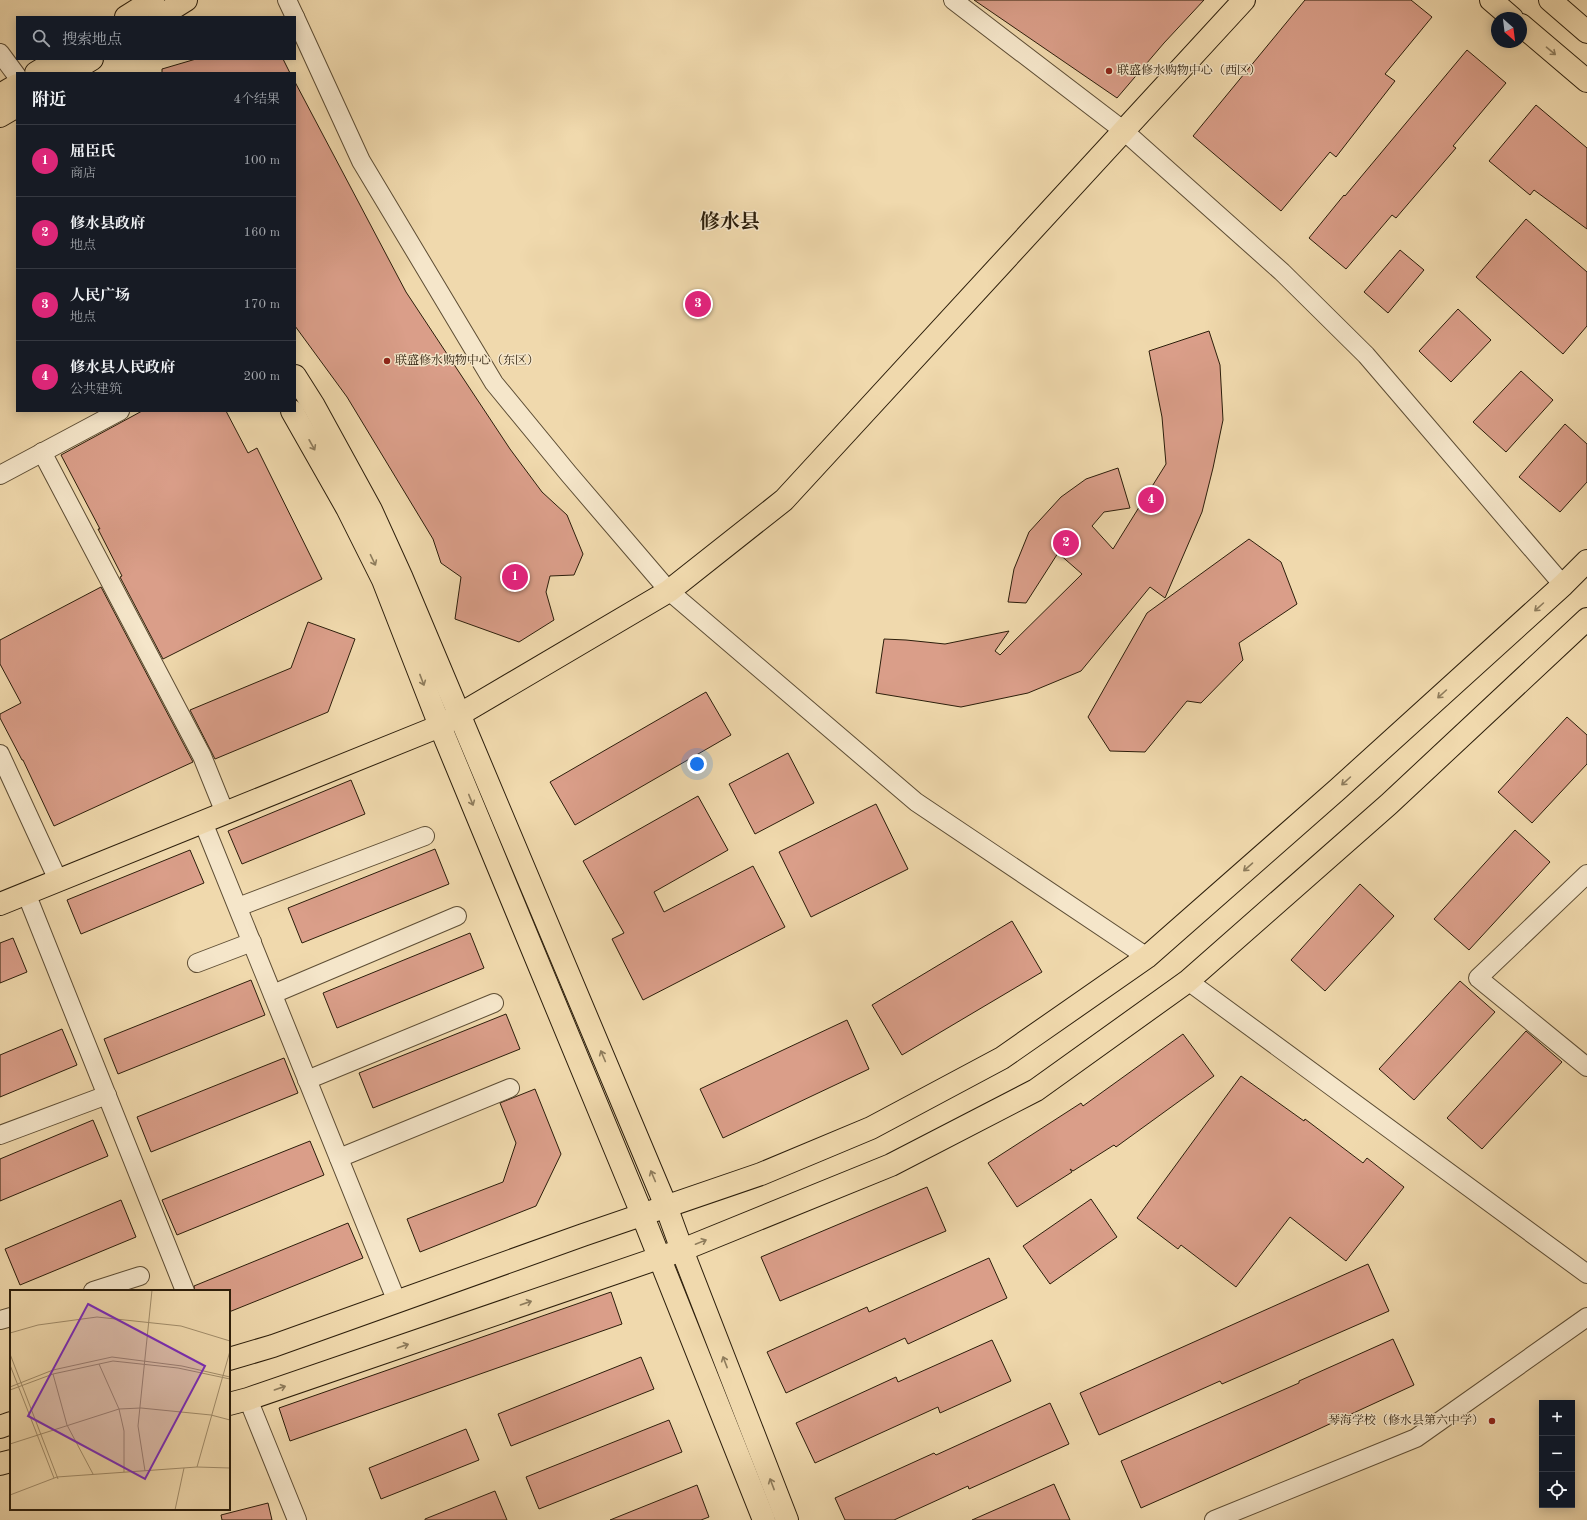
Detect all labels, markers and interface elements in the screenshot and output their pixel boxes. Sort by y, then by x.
north arrow [1491,12,1527,48]
search box [16,16,296,60]
icon: search [30,27,52,49]
text: 搜索地点 [62,33,122,48]
one-way arrow [1545,46,1556,55]
place label: 联盛修水购物中心（西区） [1117,63,1261,77]
marker: 联盛修水购物中心（西区） [1104,66,1114,76]
text: 附近 [32,92,66,109]
text: 4个结果 [233,93,280,106]
text: 屈臣氏 [70,145,115,160]
text: 1 [41,154,49,167]
text: 100 m [243,154,280,167]
text: 商店 [70,167,96,180]
district label: 修水县 [700,211,760,233]
text: 修水县政府 [70,217,145,232]
text: 2 [41,226,49,239]
text: 160 m [243,226,280,239]
text: 地点 [70,239,96,252]
text: 人民广场 [70,289,130,304]
pin: 3 [685,289,711,319]
text: 3 [41,298,49,311]
text: 170 m [243,298,280,311]
text: 地点 [70,311,96,324]
place label: 联盛修水购物中心（东区） [395,353,539,367]
marker: 联盛修水购物中心（东区） [382,356,392,366]
text: 修水县人民政府 [70,361,175,376]
text: 4 [41,370,49,383]
text: 200 m [243,370,280,383]
text: 公共建筑 [70,383,122,396]
one-way arrow [308,439,316,451]
pin: 4 [1138,485,1164,515]
pin: 2 [1053,528,1079,558]
one-way arrow [369,553,377,565]
pin: 1 [502,562,528,592]
one-way arrow [1533,602,1544,611]
one-way arrow [418,673,426,685]
one-way arrow [1437,689,1447,699]
your location [687,754,707,774]
one-way arrow [1341,777,1351,786]
one-way arrow [467,794,475,806]
one-way arrow [1243,863,1254,872]
one-way arrow [599,1051,606,1063]
one-way arrow [649,1170,657,1182]
one-way arrow [695,1238,707,1246]
inset map [10,1290,230,1510]
one-way arrow [519,1299,531,1307]
one-way arrow [396,1341,408,1349]
one-way arrow [721,1357,729,1369]
one-way arrow [273,1383,285,1391]
map controls [1539,1400,1575,1508]
button: + [1539,1400,1575,1436]
place label: 琴海学校（修水县第六中学） [1328,1413,1484,1427]
marker: 琴海学校（修水县第六中学） [1487,1416,1497,1426]
button: − [1539,1436,1575,1472]
button: locate [1539,1472,1575,1508]
one-way arrow [768,1478,776,1490]

